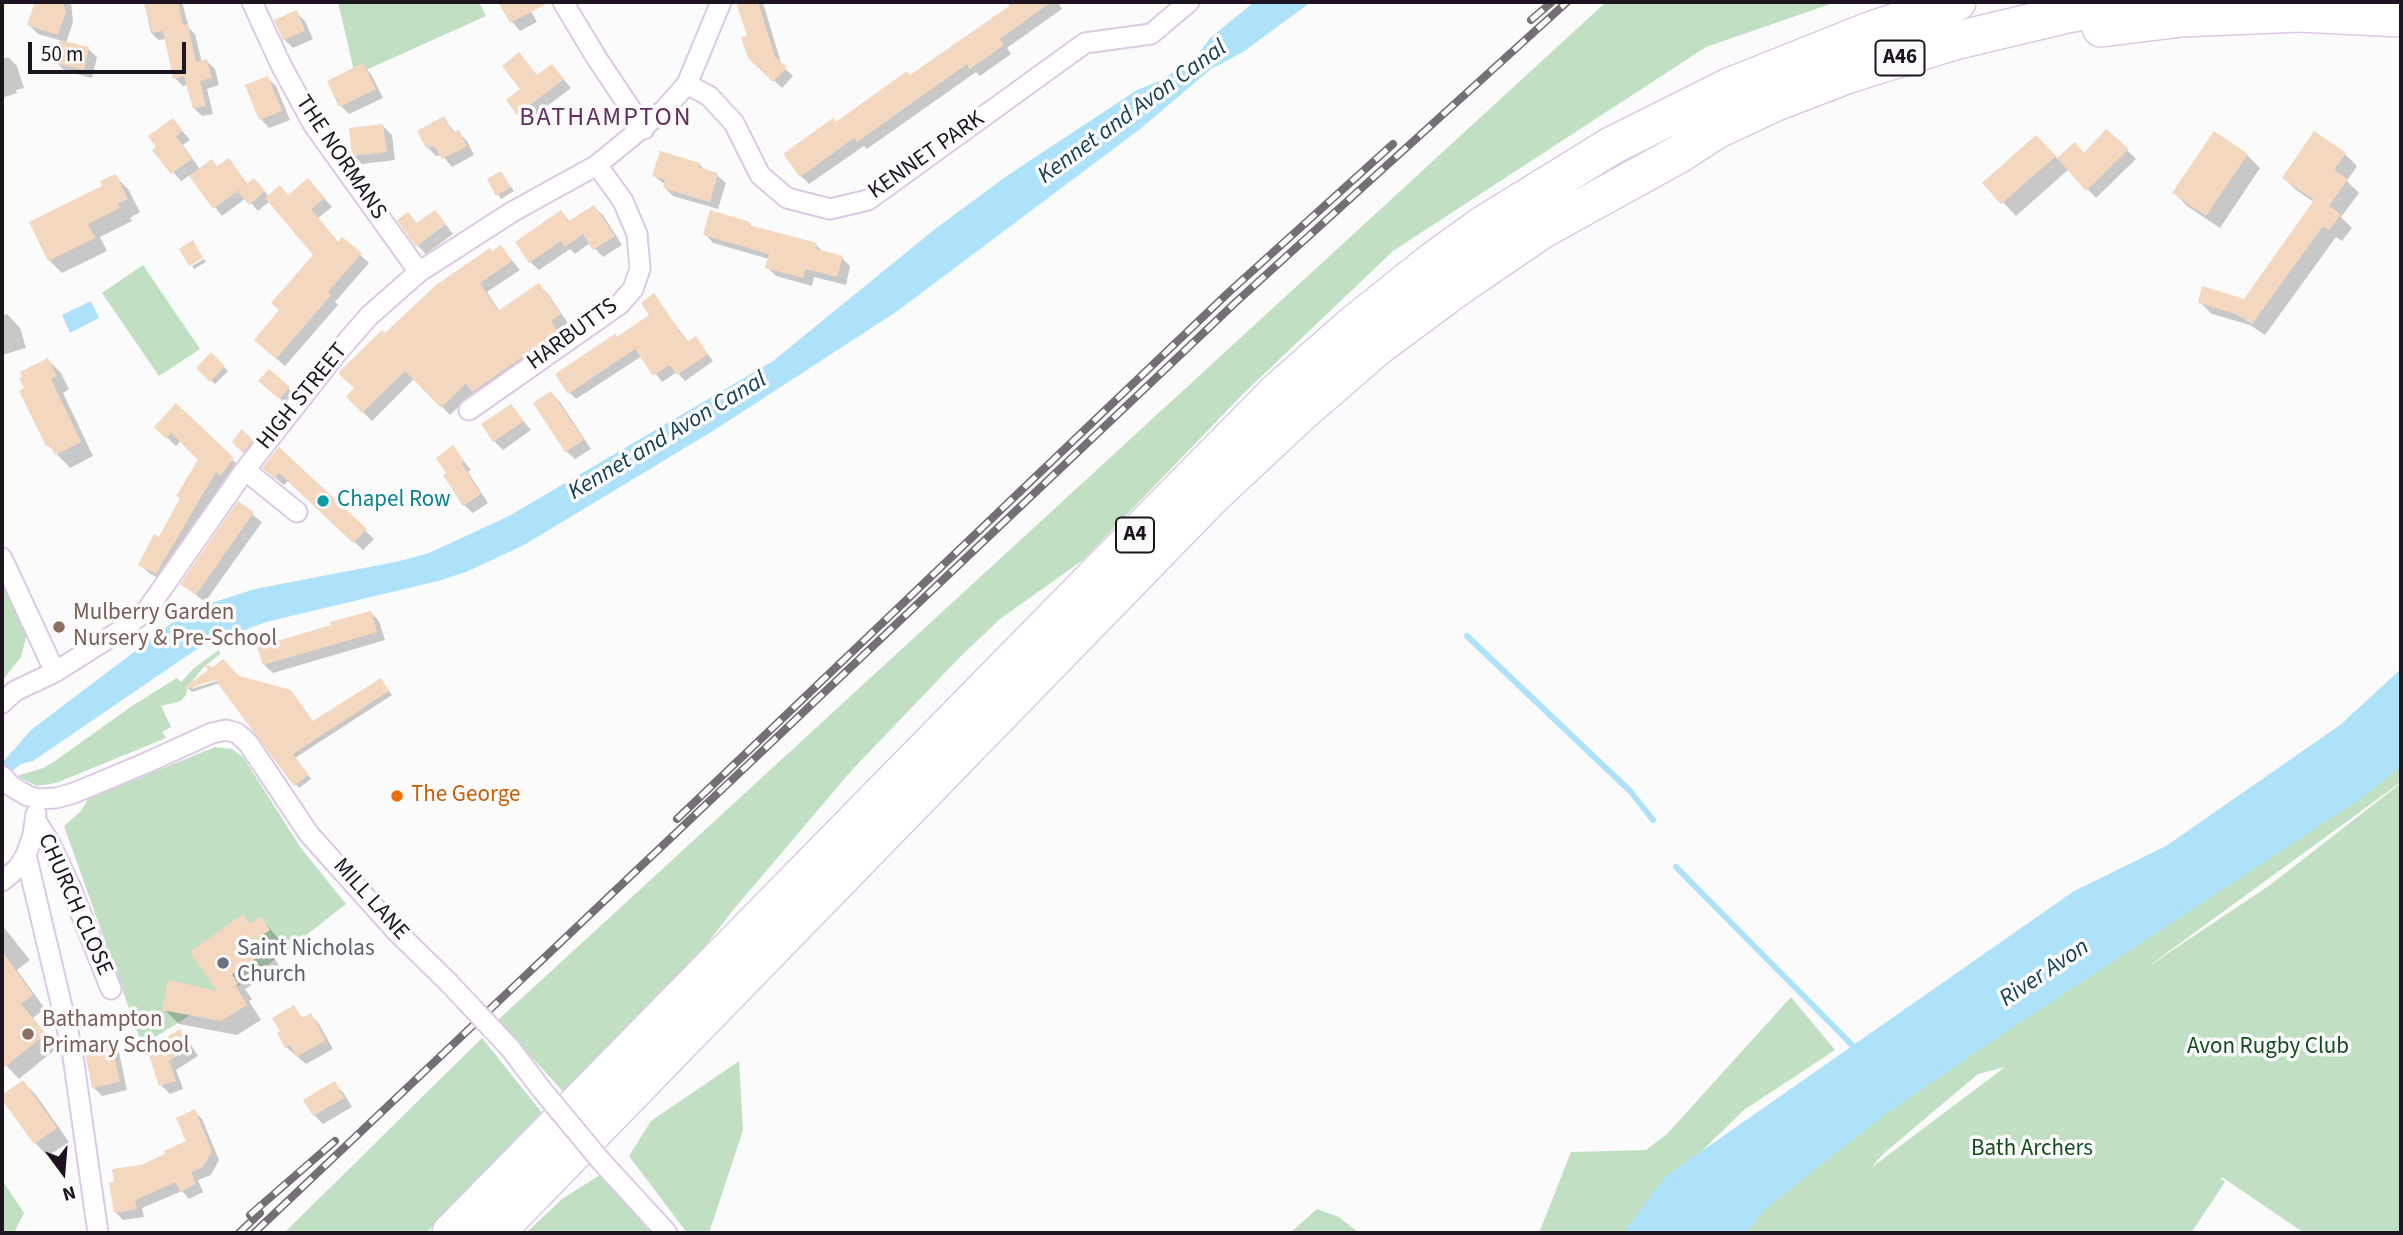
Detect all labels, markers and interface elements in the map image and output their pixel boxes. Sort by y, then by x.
scale bar [32,28,189,72]
water label: Kennet and Avon Canal [1033,35,1233,191]
text: 50 m [41,39,83,69]
road number: A46 [1876,41,1924,76]
street label: THE NORMANS [288,91,392,225]
district label: BATHAMPTON [521,103,691,135]
street label: KENNET PARK [864,106,990,206]
street label: HARBUTTS [522,293,624,377]
street label: HIGH STREET [252,338,354,456]
water label: Kennet and Avon Canal [564,366,772,508]
place label: Chapel Row [337,487,451,515]
marker: Chapel Row [315,493,331,509]
road number: A4 [1116,518,1154,552]
place label: Mulberry Garden Nursery & Pre-School [73,600,277,654]
marker: Mulberry Garden Nursery & Pre-School [51,619,67,635]
place label: The George [411,782,520,810]
marker: The George [389,788,405,804]
street label: CHURCH CLOSE [30,830,118,980]
street label: MILL LANE [326,853,414,947]
water label: River Avon [1995,934,2095,1014]
place label: Saint Nicholas Church [237,936,375,990]
marker: Saint Nicholas Church [215,955,231,971]
place label: Bathampton Primary School [42,1007,189,1061]
marker: Bathampton Primary School [20,1026,36,1042]
park label: Avon Rugby Club [2187,1034,2349,1062]
park label: Bath Archers [1971,1136,2093,1164]
north arrow [28,1137,98,1207]
text: N [59,1178,79,1207]

